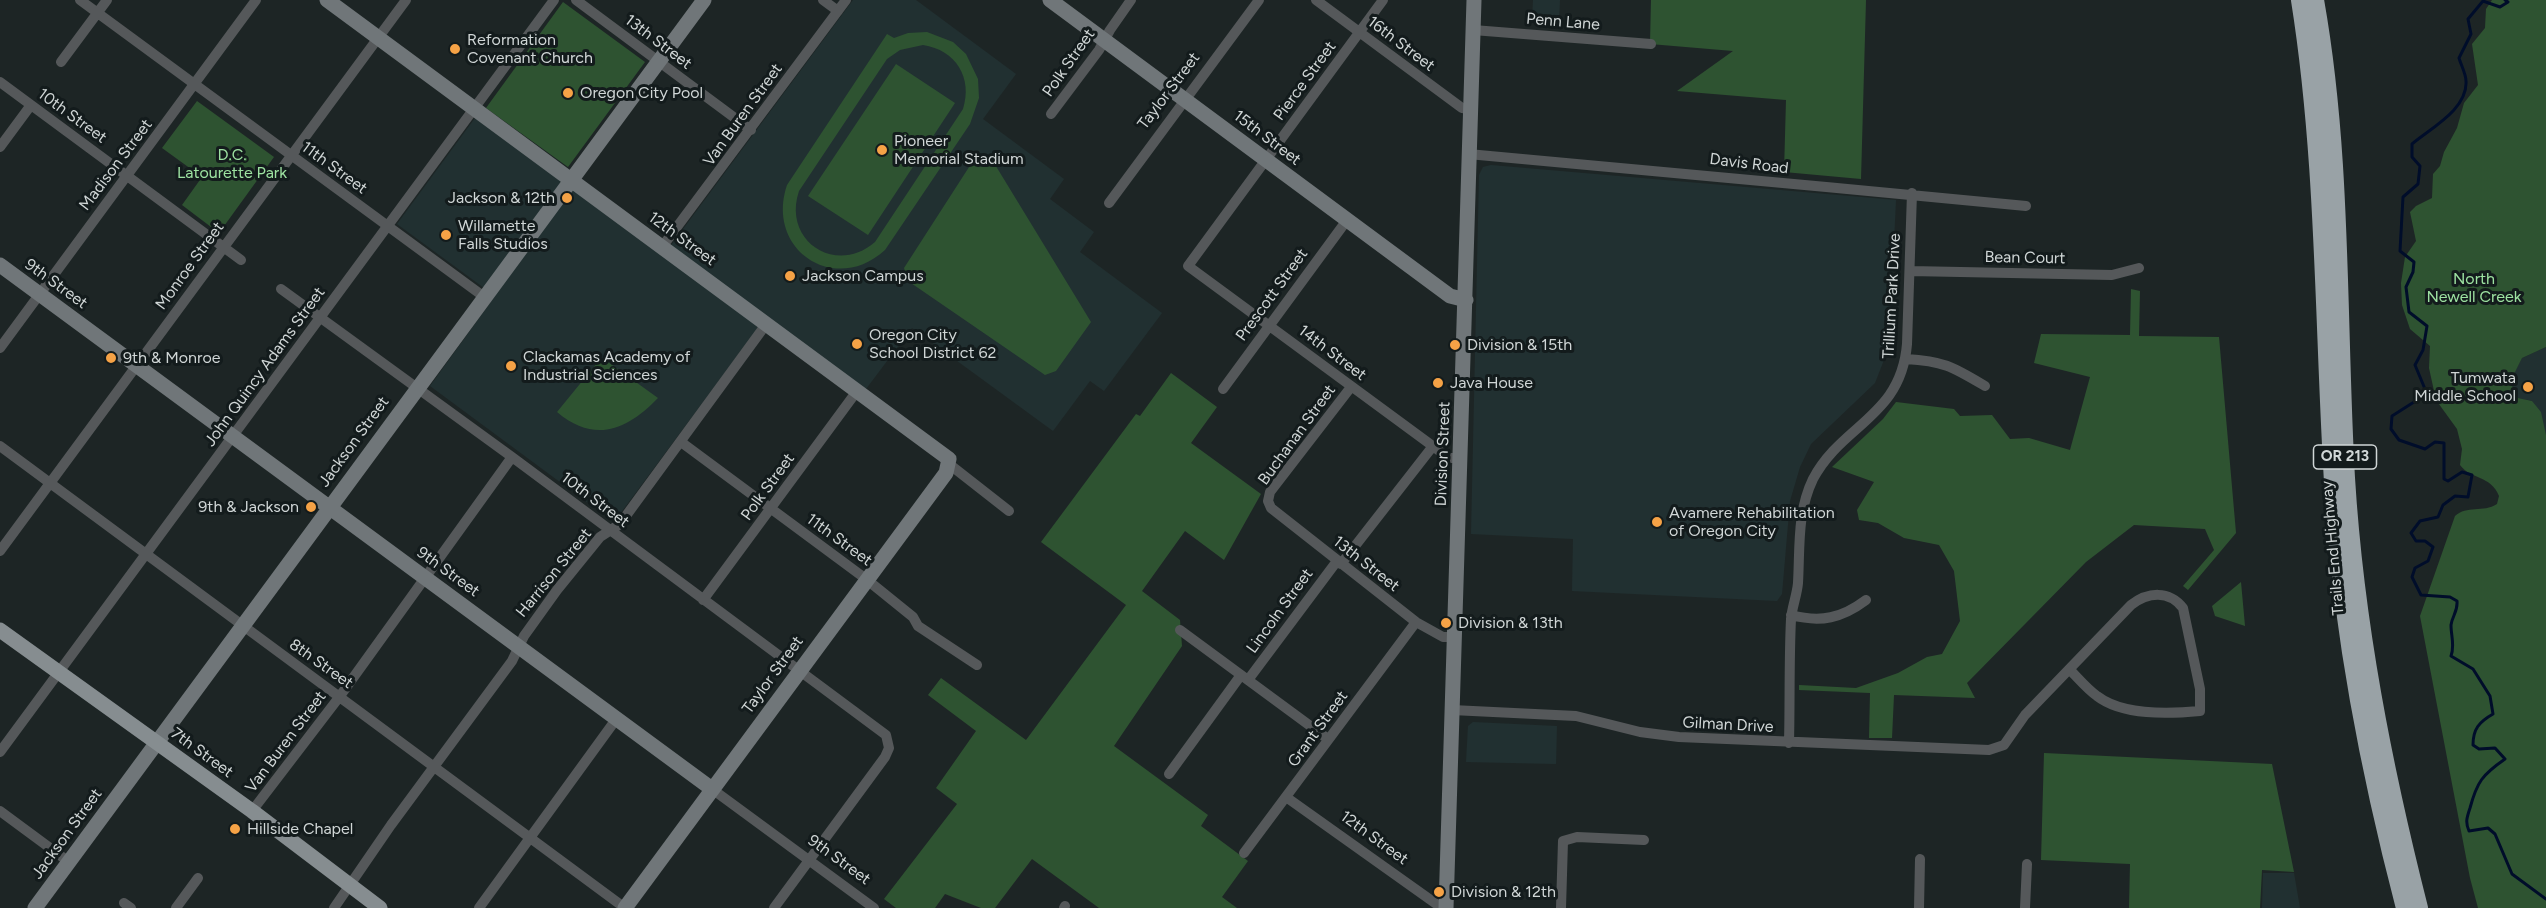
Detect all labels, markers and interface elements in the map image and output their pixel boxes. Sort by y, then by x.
street label: Penn Lane [1525,9,1601,35]
street label: 13th Street [621,11,695,73]
street label: 16th Street [1364,12,1438,76]
street label: Polk Street [1039,25,1099,101]
place label: Reformation Covenant Church [467,30,593,68]
street label: Pierce Street [1270,38,1340,124]
marker: Reformation Covenant Church [448,42,462,56]
street label: Taylor Street [1134,49,1204,133]
street label: Van Buren Street [699,60,787,170]
place label: Oregon City Pool [580,83,703,103]
street label: 10th Street [34,85,110,147]
marker: Oregon City Pool [561,86,575,100]
street label: 15th Street [1229,106,1305,170]
street label: Madison Street [75,116,157,214]
place label: Pioneer Memorial Stadium [894,131,1024,169]
street label: 11th Street [297,138,371,198]
marker: Pioneer Memorial Stadium [875,143,889,157]
park label: D.C. Latourette Park [177,145,287,183]
street label: Davis Road [1708,150,1790,178]
place label: Jackson & 12th [448,188,555,208]
marker: Jackson & 12th [560,191,574,205]
street label: 12th Street [644,208,720,270]
place label: Willamette Falls Studios [458,216,548,254]
street label: Monroe Street [152,218,228,314]
marker: Willamette Falls Studios [439,228,453,242]
street label: Trillium Park Drive [1879,233,1905,359]
street label: Prescott Street [1232,245,1312,345]
street label: Bean Court [1984,248,2066,268]
street label: 9th Street [21,255,91,313]
place label: Jackson Campus [802,266,924,286]
marker: Jackson Campus [783,269,797,283]
park label: North Newell Creek [2426,269,2522,307]
street label: John Quincy Adams Street [201,284,329,450]
street label: 14th Street [1294,321,1370,385]
place label: Oregon City School District 62 [869,325,996,363]
place label: Division & 15th [1467,335,1572,355]
marker: Oregon City School District 62 [850,337,864,351]
marker: Division & 15th [1448,338,1462,352]
place label: Clackamas Academy of Industrial Sciences [523,347,691,385]
place label: 9th & Monroe [123,348,220,368]
marker: 9th & Monroe [104,351,118,365]
marker: Clackamas Academy of Industrial Sciences [504,359,518,373]
place label: Tumwata Middle School [2414,368,2516,406]
place label: Java House [1450,373,1533,393]
marker: Java House [1431,376,1445,390]
marker: Tumwata Middle School [2521,380,2535,394]
street label: Buchanan Street [1254,381,1340,489]
street label: Jackson Street [315,393,393,491]
street label: Division Street [1432,401,1454,507]
road number: OR 213 [2314,445,2376,469]
street label: Polk Street [737,450,799,524]
street label: 10th Street [557,468,633,532]
street label: Trails End Highway [2318,480,2348,616]
place label: 9th & Jackson [198,497,299,517]
marker: 9th & Jackson [304,500,318,514]
place label: Avamere Rehabilitation of Oregon City [1669,503,1835,541]
street label: 11th Street [802,510,876,570]
marker: Avamere Rehabilitation of Oregon City [1650,515,1664,529]
street label: Harrison Street [512,525,596,621]
street label: 13th Street [1329,532,1403,596]
street label: 9th Street [413,543,483,601]
street label: Lincoln Street [1243,565,1317,657]
place label: Division & 13th [1458,613,1563,633]
marker: Division & 13th [1439,616,1453,630]
street label: Taylor Street [738,632,808,718]
street label: 8th Street [285,635,357,693]
street label: Van Buren Street [242,687,330,797]
street label: Grant Street [1284,687,1352,771]
street label: Gilman Drive [1682,713,1774,737]
street label: 7th Street [167,724,237,782]
street label: Jackson Street [28,785,106,883]
street label: 12th Street [1336,807,1412,869]
place label: Hillside Chapel [247,819,353,839]
marker: Hillside Chapel [228,822,242,836]
street label: 9th Street [804,831,874,889]
place label: Division & 12th [1451,882,1556,902]
marker: Division & 12th [1432,885,1446,899]

